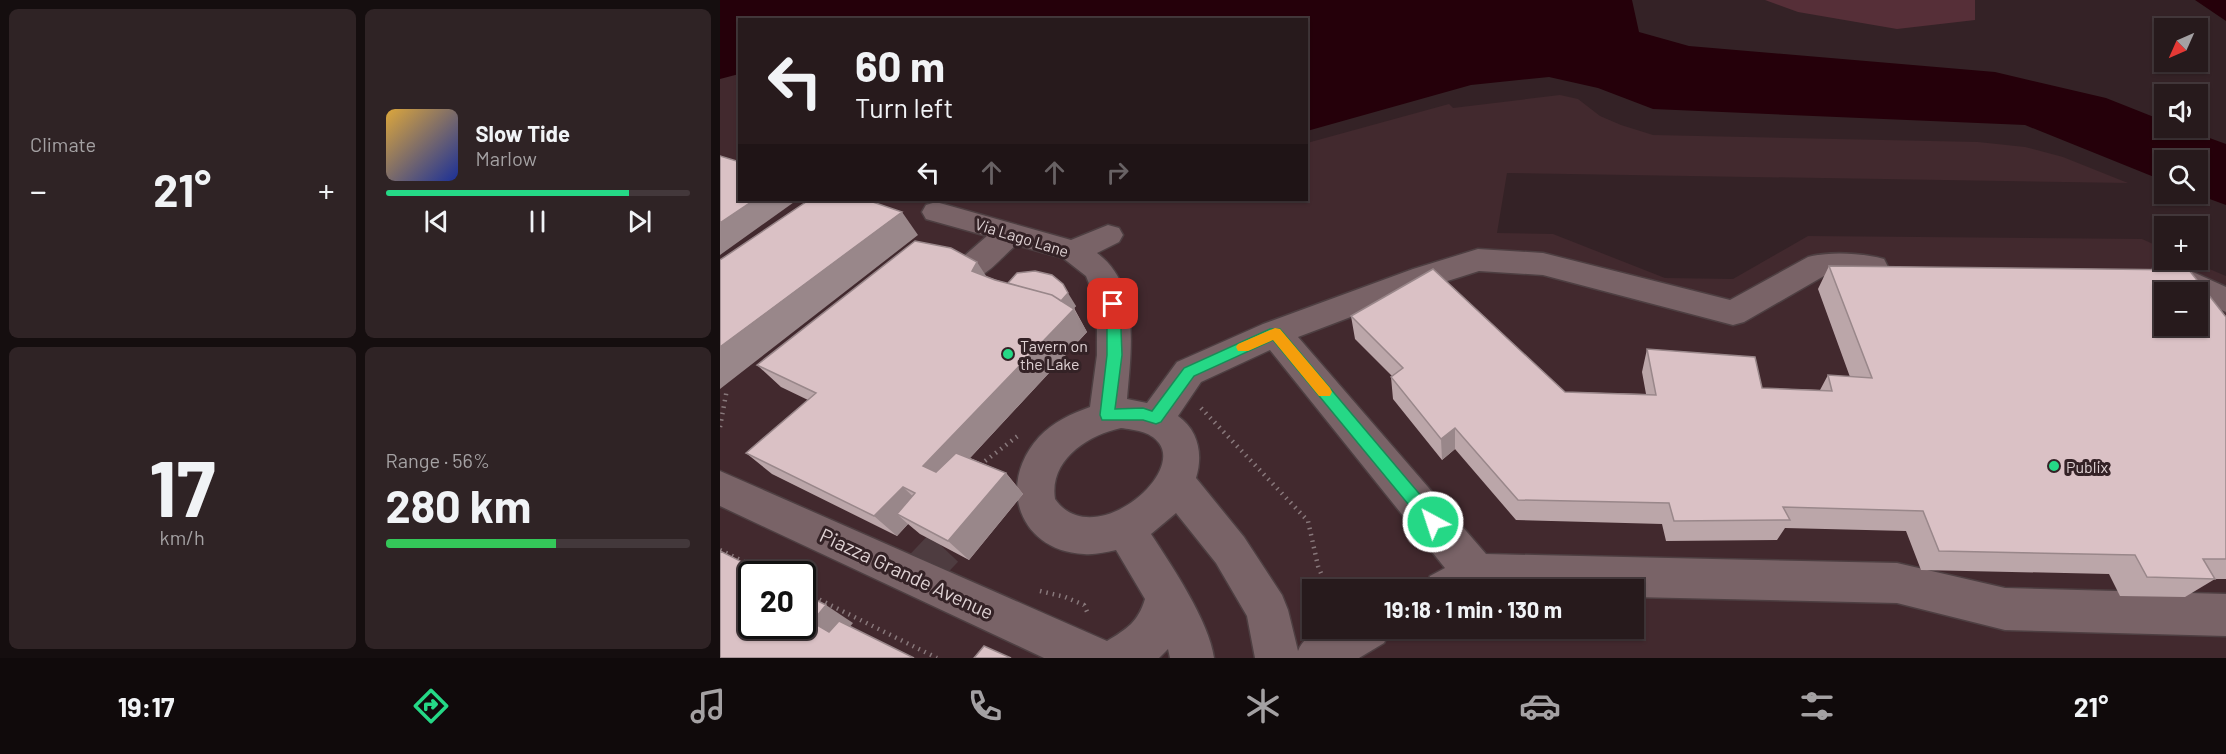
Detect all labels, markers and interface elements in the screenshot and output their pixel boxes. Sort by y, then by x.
north arrow [2154,18,2208,72]
map controls [2154,18,2208,336]
text: 60 m [855,40,945,90]
icon: left [756,42,834,120]
button: sound [2154,84,2208,138]
text: Turn left [855,91,953,123]
text: Slow Tide [476,120,570,146]
text: Climate [30,132,96,156]
text: Marlow [476,146,537,170]
button: search [2154,150,2208,204]
icon: left [912,156,945,189]
icon: ahead [975,156,1008,189]
icon: ahead [1038,156,1071,189]
icon: right [1101,156,1134,189]
text: 21° [153,162,211,216]
text: − [30,170,47,210]
text: + [318,170,335,210]
icon: previous [420,205,453,238]
icon: pause [521,205,554,238]
icon: next [623,205,656,238]
street label: Via Lago Lane [973,214,1071,260]
button: + [2154,216,2208,270]
pin [1087,278,1138,329]
button: − [2154,282,2208,336]
icon: arrive [1096,287,1129,320]
place label: Tavern on the Lake [1020,336,1088,373]
marker: Tavern on the Lake [1001,347,1015,361]
text: 17 [149,439,215,533]
text: Range · 56% [386,448,490,472]
place label: Publix [2066,457,2109,476]
marker: Publix [2047,459,2061,473]
text: 280 km [386,478,531,532]
position arrow [1401,490,1465,554]
street label: Piazza Grande Avenue [816,522,998,624]
text: km/h [160,525,205,549]
speed limit sign: 20 [738,561,816,639]
text: 19:18 · 1 min · 130 m [1384,596,1562,622]
icon: directions [410,685,452,727]
icon: music [687,685,729,727]
icon: phone [964,685,1006,727]
icon: climate [1242,685,1284,727]
icon: car [1519,685,1561,727]
icon: filters [1796,685,1838,727]
text: 19:17 [118,690,174,722]
text: 21° [2074,690,2108,722]

